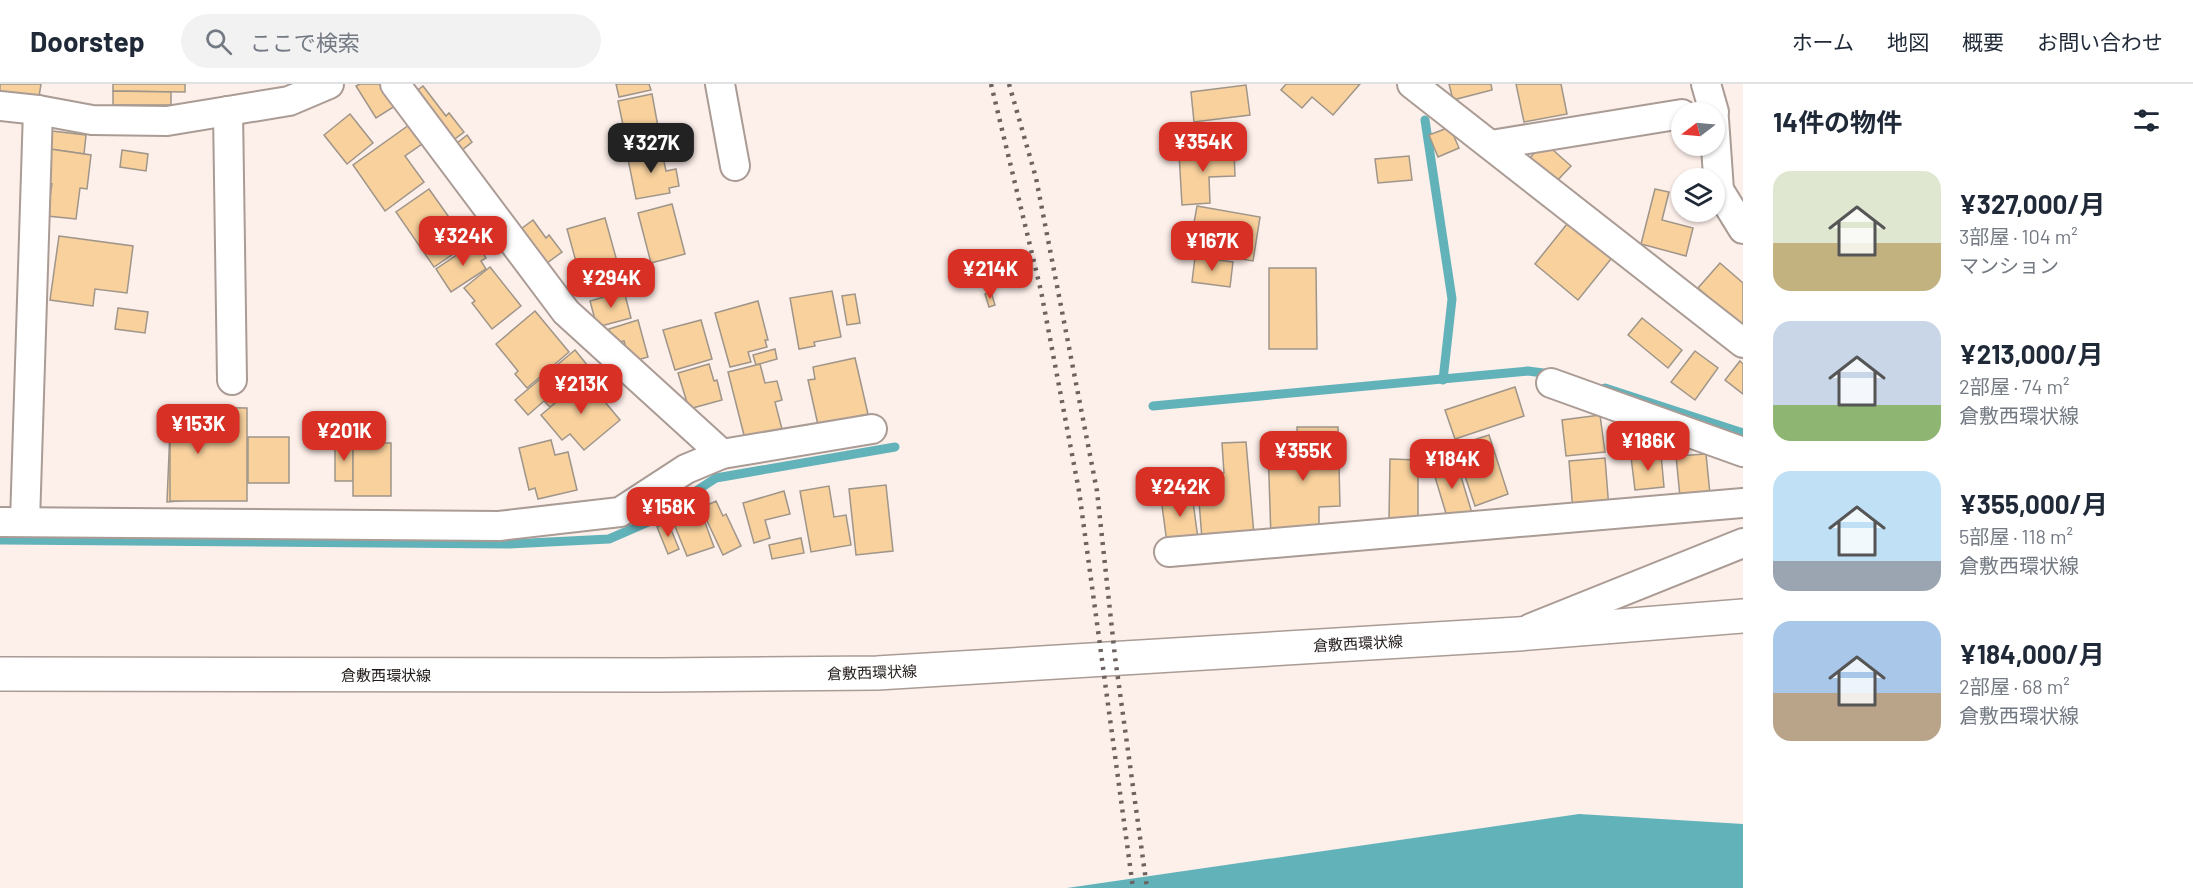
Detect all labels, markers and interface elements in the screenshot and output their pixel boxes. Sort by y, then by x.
search box [181,14,601,68]
text: Doorstep [30,24,145,58]
icon: search [202,25,235,58]
text: ここで検索 [250,29,360,55]
text: ホーム [1792,29,1854,54]
text: 地図 [1887,29,1929,54]
text: 概要 [1962,29,2004,54]
text: お問い合わせ [2037,29,2163,54]
north arrow [1671,102,1725,156]
map controls [1671,102,1725,222]
icon: filters [2130,104,2163,137]
text: 14件の物件 [1773,106,1902,137]
pin: ¥354K [1161,122,1245,173]
pin: ¥327K [609,123,693,174]
text: ¥354K [1173,129,1233,153]
text: ¥327K [622,130,680,154]
button: layers [1671,168,1725,222]
text: ¥327,000/月 [1959,188,2106,219]
icon: home [1821,195,1893,267]
pin: ¥324K [421,216,505,267]
pin: ¥167K [1170,221,1254,272]
text: ¥324K [433,223,493,247]
text: 3部屋 · 104 m² [1959,224,2078,248]
text: ¥167K [1185,228,1239,252]
pin: ¥214K [948,249,1032,300]
text: マンション [1959,253,2059,277]
text: ¥214K [962,256,1018,280]
pin: ¥294K [569,258,653,309]
text: ¥294K [581,265,641,289]
text: ¥213,000/月 [1959,338,2103,369]
icon: home [1821,345,1893,417]
pin: ¥213K [539,364,623,415]
text: ¥213K [553,371,609,395]
text: 2部屋 · 74 m² [1959,374,2069,398]
text: 倉敷西環状線 [1959,403,2079,427]
pin: ¥153K [156,404,240,455]
text: ¥153K [171,411,225,435]
pin: ¥201K [302,411,386,462]
text: ¥201K [316,418,372,442]
pin: ¥186K [1606,421,1690,472]
text: ¥186K [1621,428,1675,452]
pin: ¥355K [1261,431,1345,482]
text: ¥355K [1274,438,1332,462]
pin: ¥184K [1410,439,1494,490]
text: ¥184K [1424,446,1480,470]
pin: ¥242K [1138,467,1222,518]
text: ¥242K [1150,474,1210,498]
pin: ¥158K [626,487,710,538]
text: ¥355,000/月 [1959,488,2108,519]
text: ¥158K [641,494,695,518]
icon: home [1821,495,1893,567]
text: 5部屋 · 118 m² [1959,524,2073,548]
text: 倉敷西環状線 [1959,553,2079,577]
street label: 倉敷西環状線 [1313,632,1403,654]
text: ¥184,000/月 [1959,638,2105,669]
icon: home [1821,645,1893,717]
street label: 倉敷西環状線 [827,661,917,683]
street label: 倉敷西環状線 [341,666,431,684]
text: 2部屋 · 68 m² [1959,674,2070,698]
text: 倉敷西環状線 [1959,703,2079,727]

